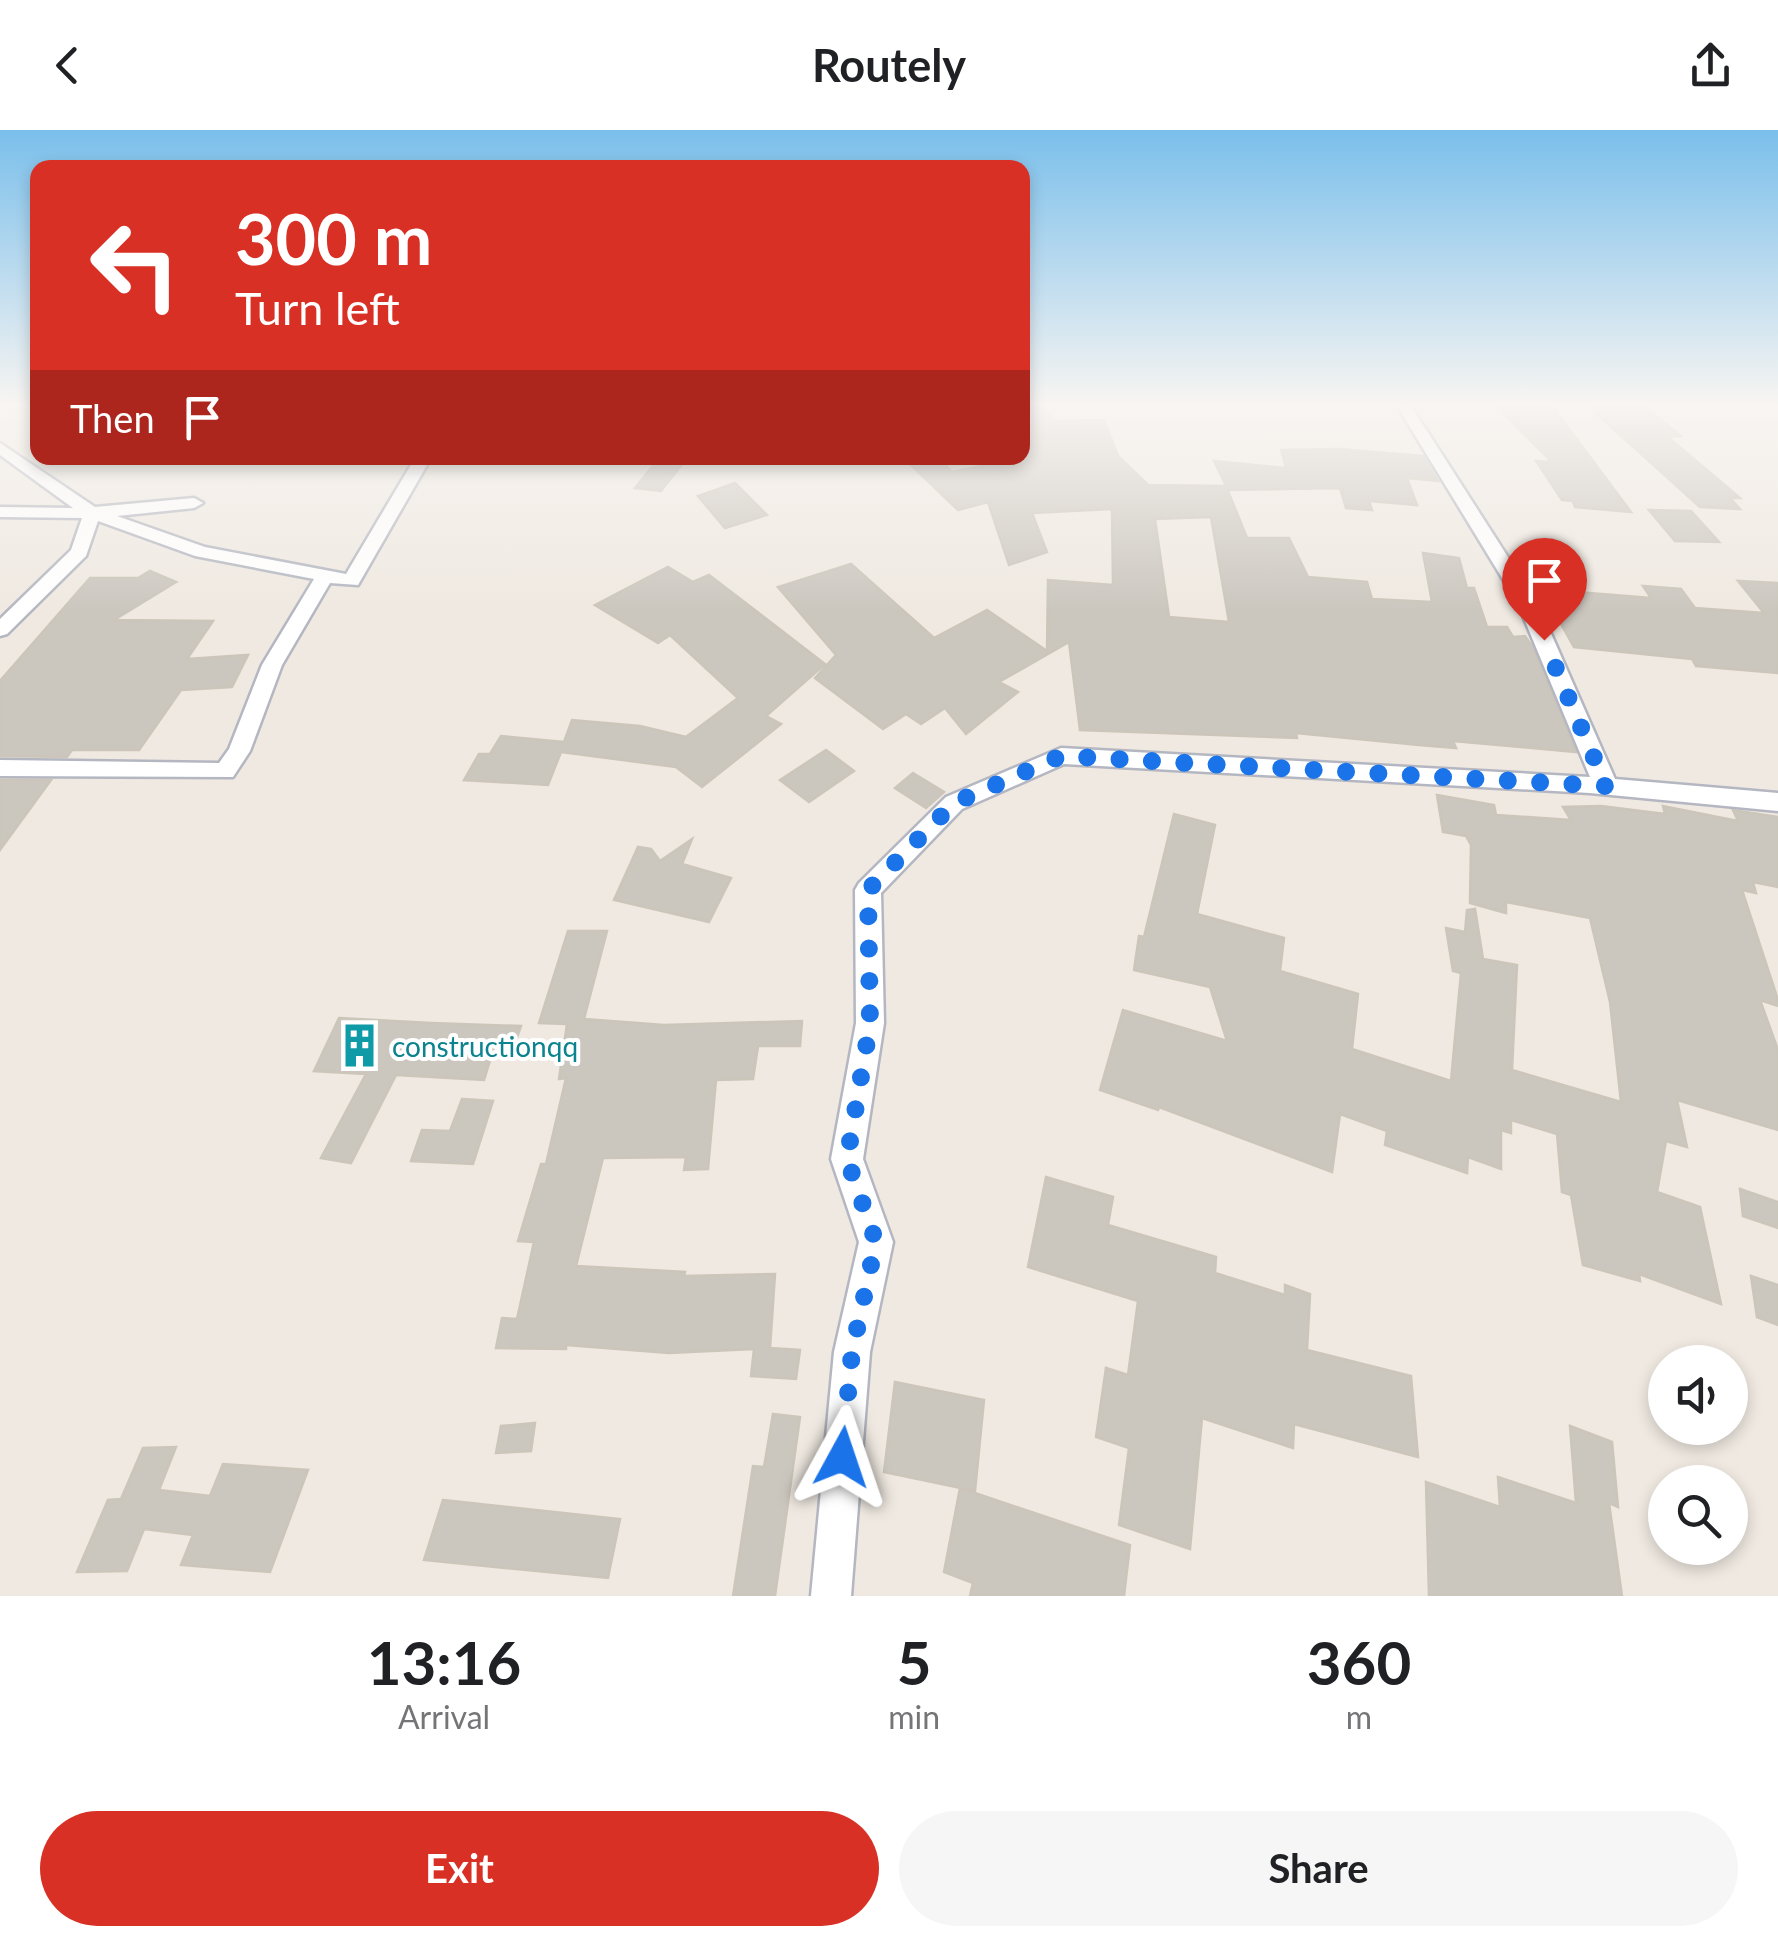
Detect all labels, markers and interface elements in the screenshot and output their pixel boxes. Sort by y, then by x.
icon: back [40,38,95,93]
text: Routely [812,38,966,92]
icon: share [1683,38,1738,93]
text: 300 m [235,196,432,280]
icon: left [70,200,200,330]
text: Turn left [235,281,400,335]
icon: arrive [175,390,230,445]
text: Then [70,395,155,441]
pin [1502,538,1587,641]
icon: arrive [1517,553,1572,608]
building icon: constructionqq [335,1022,383,1070]
place label: constructionqq [392,1029,578,1063]
map controls [1648,1345,1748,1565]
button: sound [1648,1345,1748,1445]
position arrow [790,1405,894,1509]
button: search [1648,1465,1748,1565]
text: 13:16 [367,1626,521,1698]
text: 5 [897,1626,932,1698]
text: 360 [1307,1626,1411,1698]
text: Arrival [398,1697,490,1736]
text: min [888,1697,940,1736]
text: m [1346,1697,1372,1736]
button: Exit [40,1811,879,1926]
button: Share [899,1811,1738,1926]

